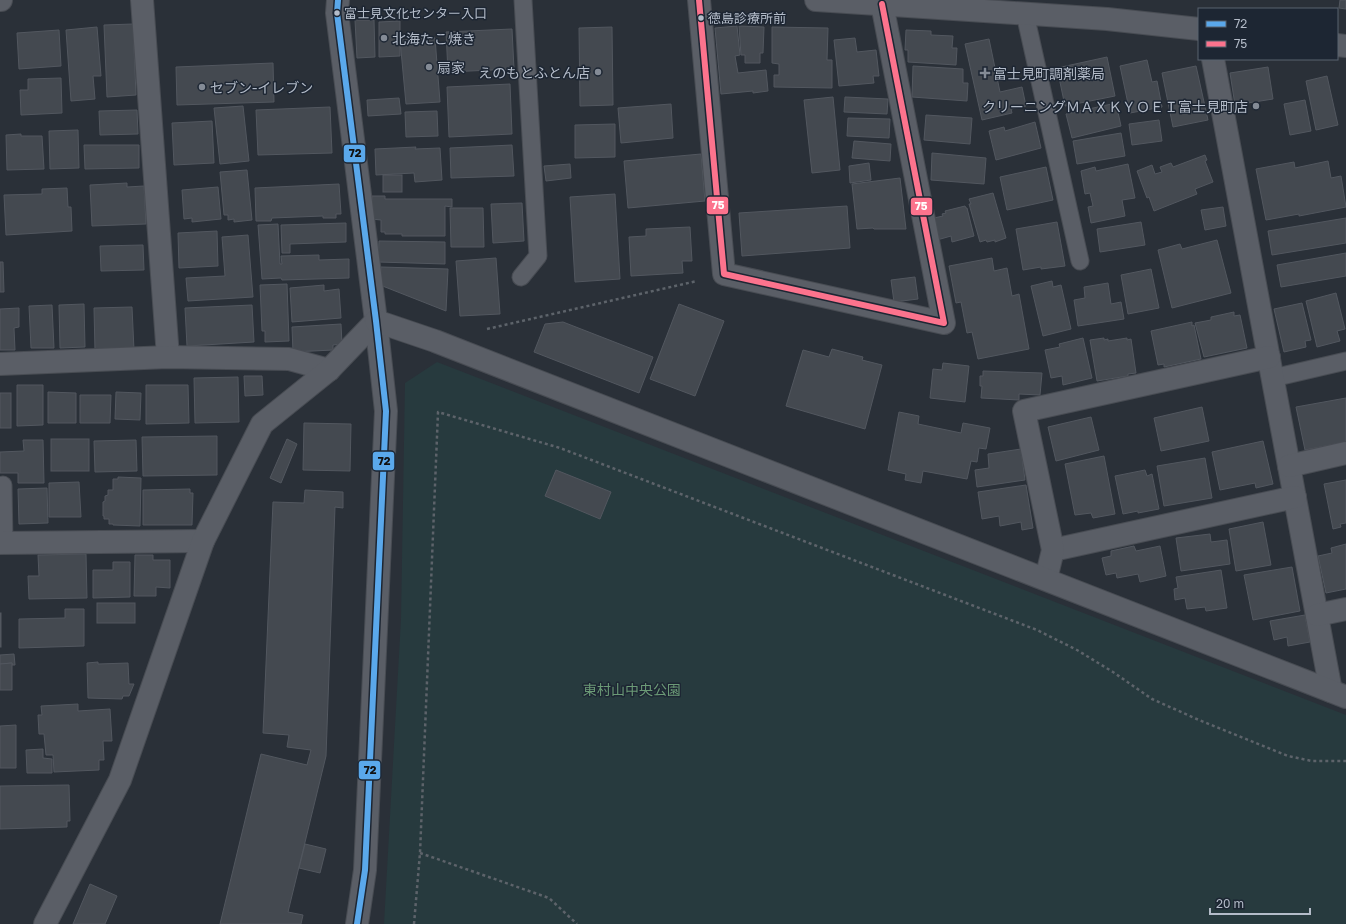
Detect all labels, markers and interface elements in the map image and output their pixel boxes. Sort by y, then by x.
place label: 富士見文化センター入口 [344,5,487,21]
marker: 富士見文化センター入口 [332,8,342,18]
legend [1198,8,1338,60]
place label: 徳島診療所前 [708,10,786,26]
marker: 徳島診療所前 [696,13,706,23]
text: 72 [1234,16,1247,31]
place label: 北海たこ焼き [392,30,476,47]
marker: 北海たこ焼き [379,33,389,43]
text: 75 [1234,36,1247,51]
place label: 扇家 [437,59,465,76]
marker: 扇家 [424,62,434,72]
place label: えのもとふとん店 [478,64,590,81]
place label: 富士見町調剤薬局 [993,65,1105,82]
marker: えのもとふとん店 [593,67,603,77]
marker: 富士見町調剤薬局 [980,68,990,78]
place label: セブン-イレブン [210,79,313,96]
marker: セブン-イレブン [197,82,207,92]
place label: クリーニングＭＡＸＫＹＯＥＩ富士見町店 [982,98,1248,115]
marker: クリーニングＭＡＸＫＹＯＥＩ富士見町店 [1251,101,1261,111]
line badge: 72 [343,144,366,163]
text: 72 [349,146,362,159]
line badge: 75 [706,196,729,215]
line badge: 75 [910,197,933,216]
text: 75 [712,198,725,211]
text: 75 [915,199,928,212]
line badge: 72 [372,451,395,471]
text: 72 [378,454,391,467]
park label: 東村山中央公園 [583,681,681,698]
line badge: 72 [358,760,381,780]
text: 72 [364,763,377,776]
scale bar [1210,890,1310,916]
text: 20 m [1216,896,1244,911]

